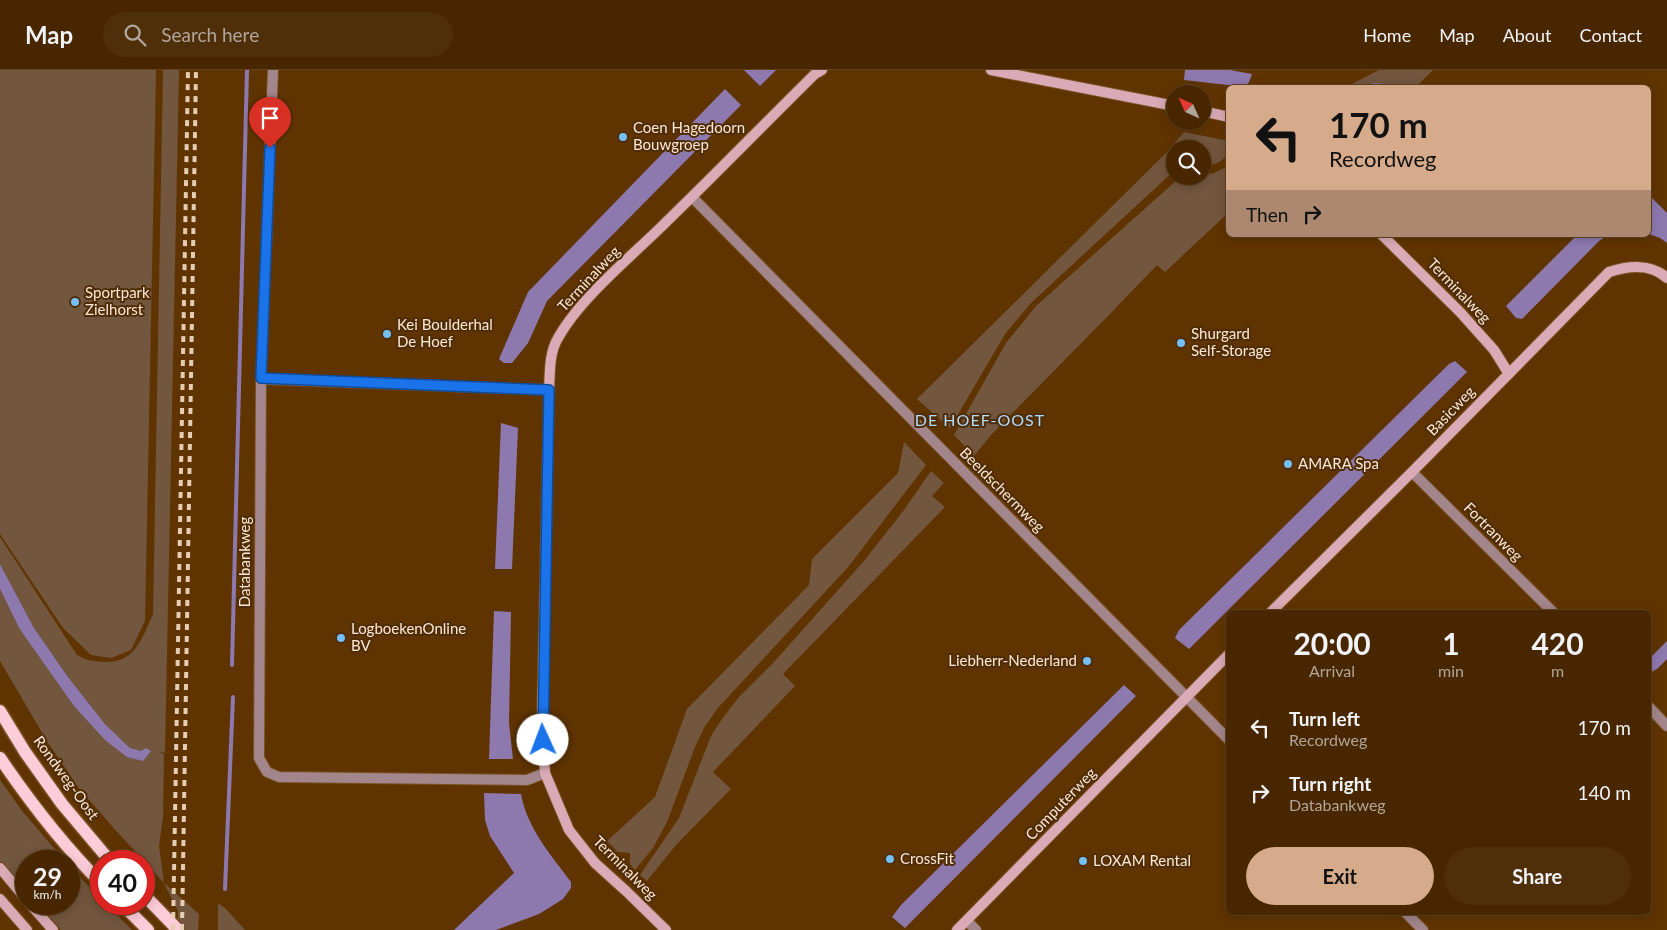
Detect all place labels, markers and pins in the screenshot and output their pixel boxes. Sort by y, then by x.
pin [249,97,291,148]
place label: Coen Hagedoorn Bouwgroep [633,118,745,153]
marker: Coen Hagedoorn Bouwgroep [617,131,629,143]
place label: Sportpark Zielhorst [85,283,150,318]
marker: Sportpark Zielhorst [69,296,81,308]
place label: Kei Boulderhal De Hoef [397,315,493,350]
place label: Shurgard Self-Storage [1191,324,1271,359]
marker: Kei Boulderhal De Hoef [381,328,393,340]
marker: Shurgard Self-Storage [1175,337,1187,349]
place label: AMARA Spa [1298,454,1379,472]
marker: AMARA Spa [1282,458,1294,470]
place label: LogboekenOnline BV [351,619,466,654]
marker: LogboekenOnline BV [335,632,347,644]
place label: Liebherr-Nederland [948,651,1077,669]
marker: Liebherr-Nederland [1081,655,1093,667]
place label: CrossFit [900,849,954,867]
place label: LOXAM Rental [1093,851,1191,869]
marker: CrossFit [884,853,896,865]
marker: LOXAM Rental [1077,855,1089,867]

